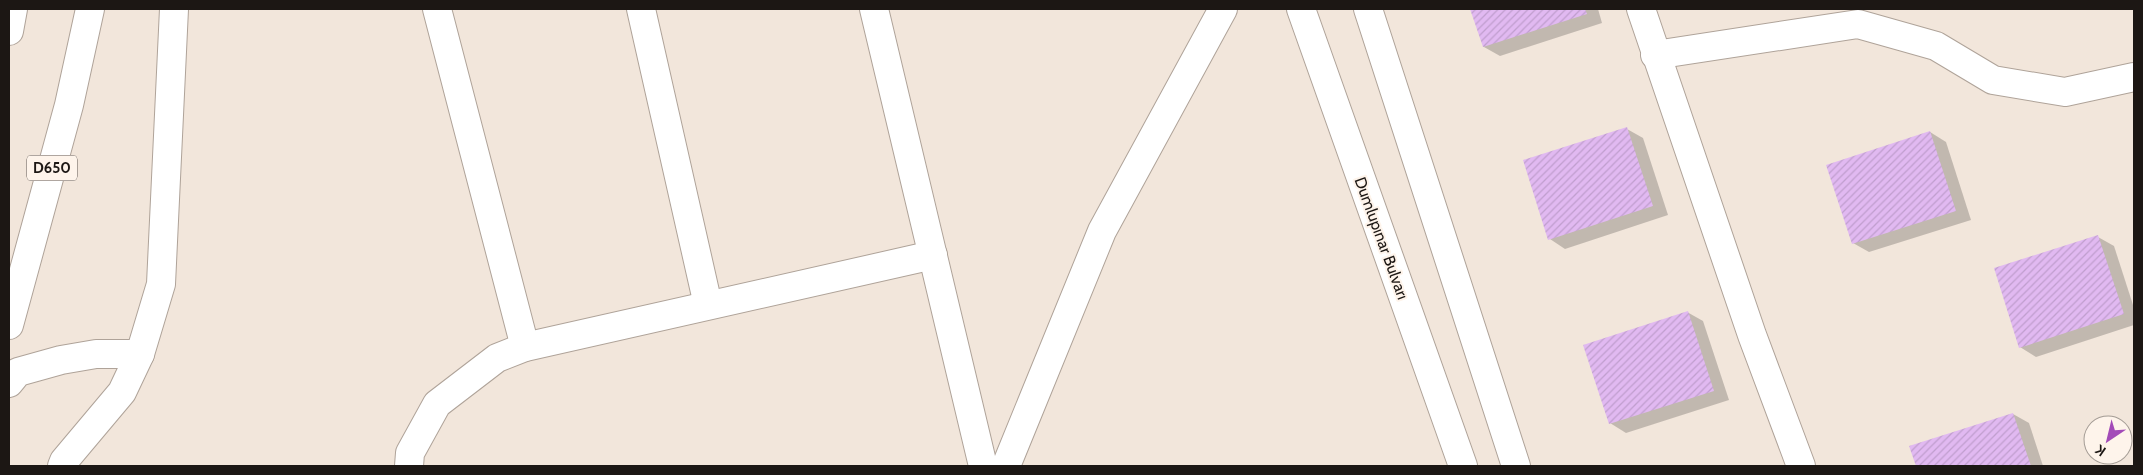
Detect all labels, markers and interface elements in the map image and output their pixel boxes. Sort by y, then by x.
road number: D650 [27,156,77,180]
street label: Dumlupınar Bulvarı [1351,174,1413,302]
north arrow [2083,415,2133,465]
text: K [2092,441,2109,461]

